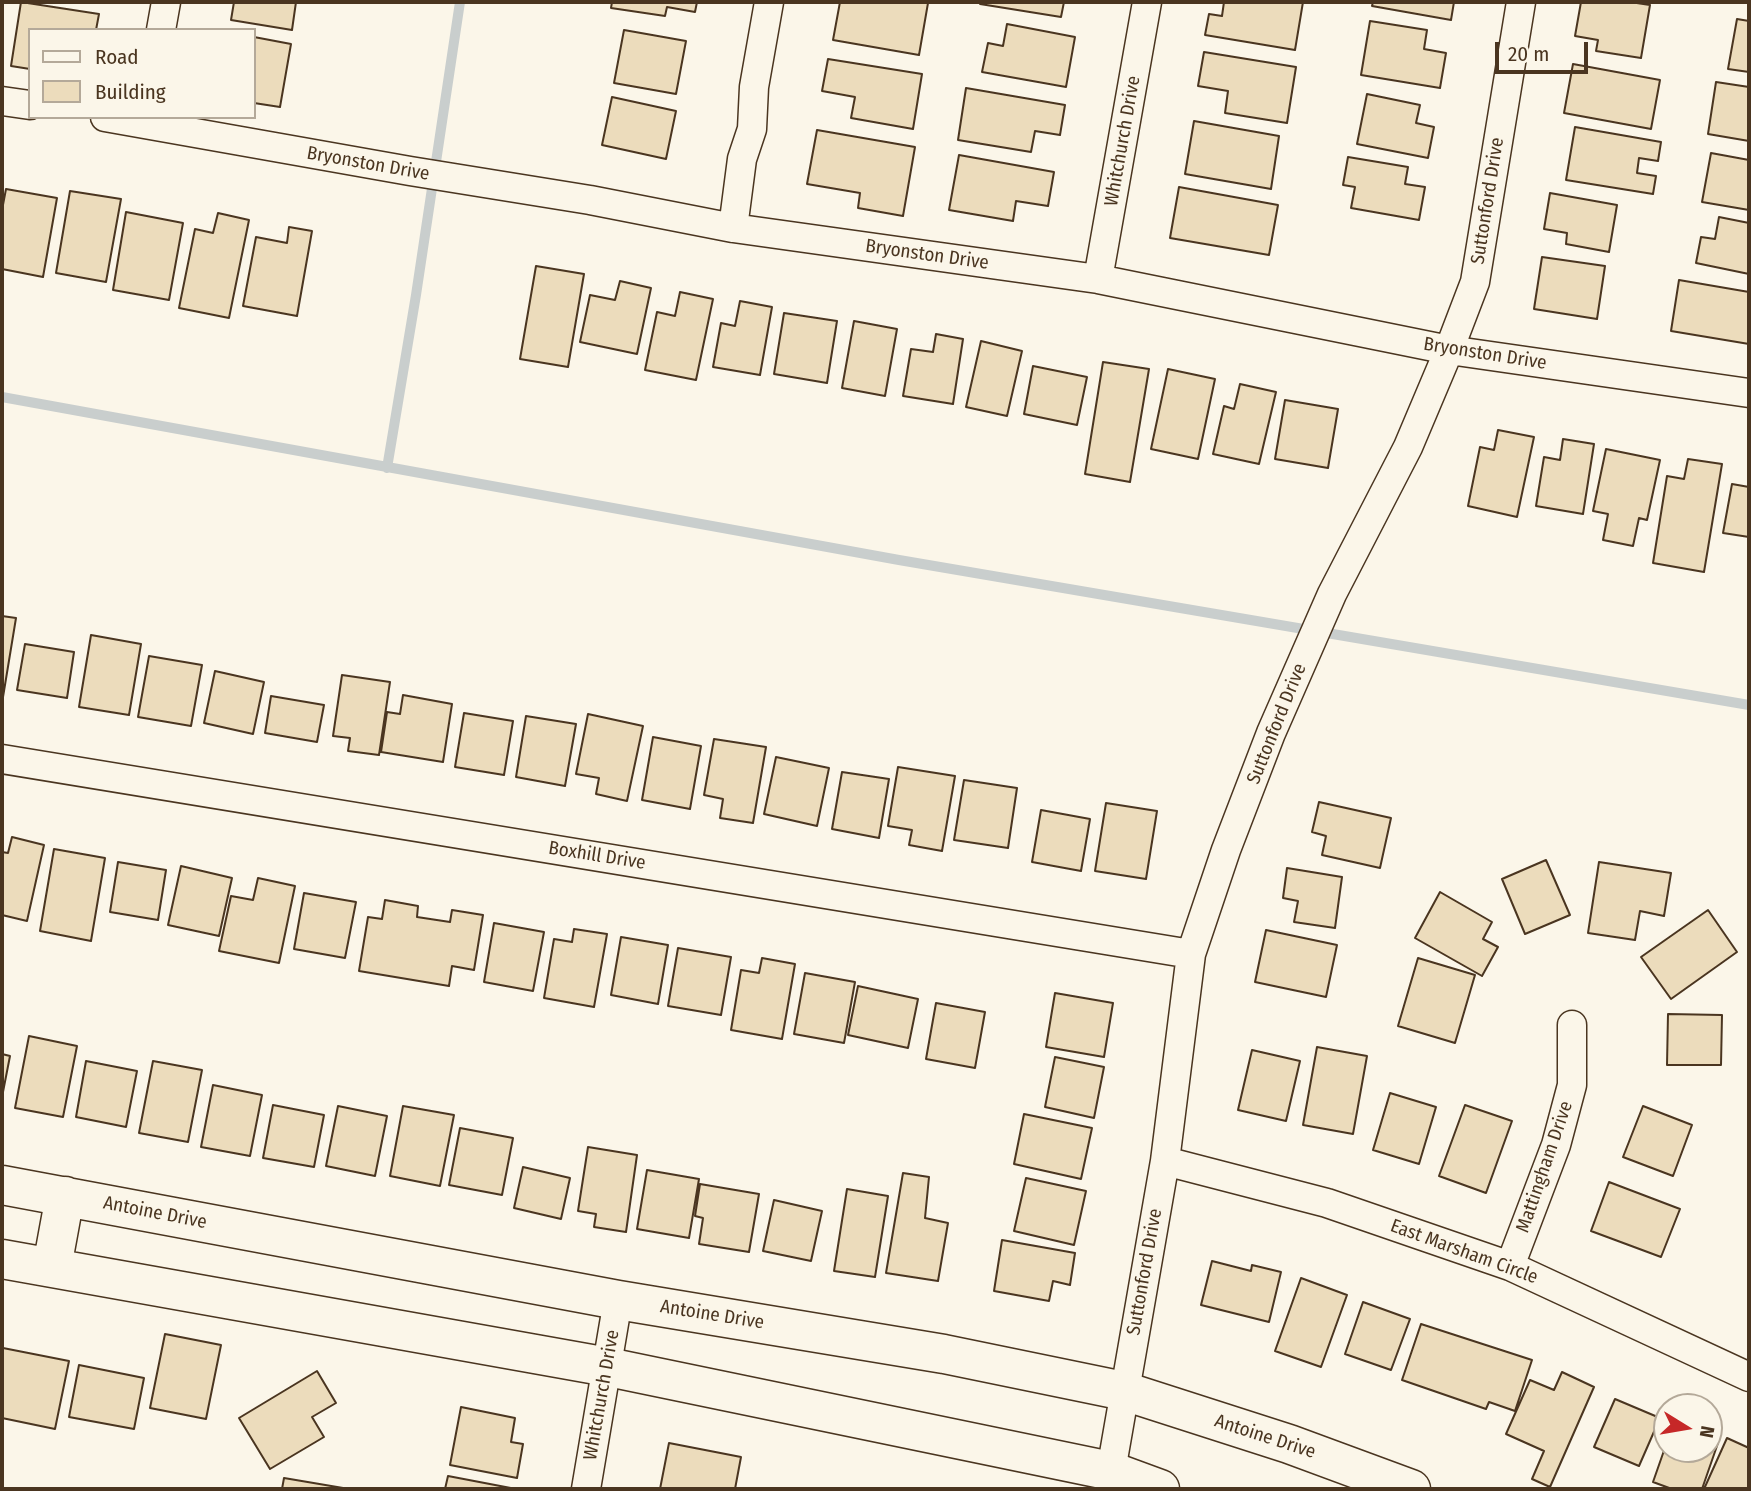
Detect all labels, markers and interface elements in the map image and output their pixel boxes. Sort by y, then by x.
legend [28,28,256,119]
scale bar [1499,28,1592,72]
text: 20 m [1508,41,1549,67]
text: Road [95,44,139,70]
street label: Whitchurch Drive [1100,74,1146,208]
text: Building [95,79,166,105]
street label: Suttonford Drive [1467,136,1509,266]
street label: Bryonston Drive [305,142,431,186]
street label: Bryonston Drive [864,235,990,275]
street label: Bryonston Drive [1422,333,1548,375]
street label: Suttonford Drive [1242,660,1312,788]
street label: Boxhill Drive [547,837,647,875]
street label: Mattingham Drive [1512,1098,1578,1236]
street label: Antoine Drive [101,1192,209,1234]
street label: Suttonford Drive [1123,1207,1167,1337]
street label: East Marsham Circle [1387,1215,1541,1289]
street label: Antoine Drive [658,1296,766,1334]
street label: Whitchurch Drive [579,1328,625,1462]
north arrow [1653,1393,1723,1463]
street label: Antoine Drive [1212,1410,1318,1464]
text: N [1695,1424,1720,1439]

